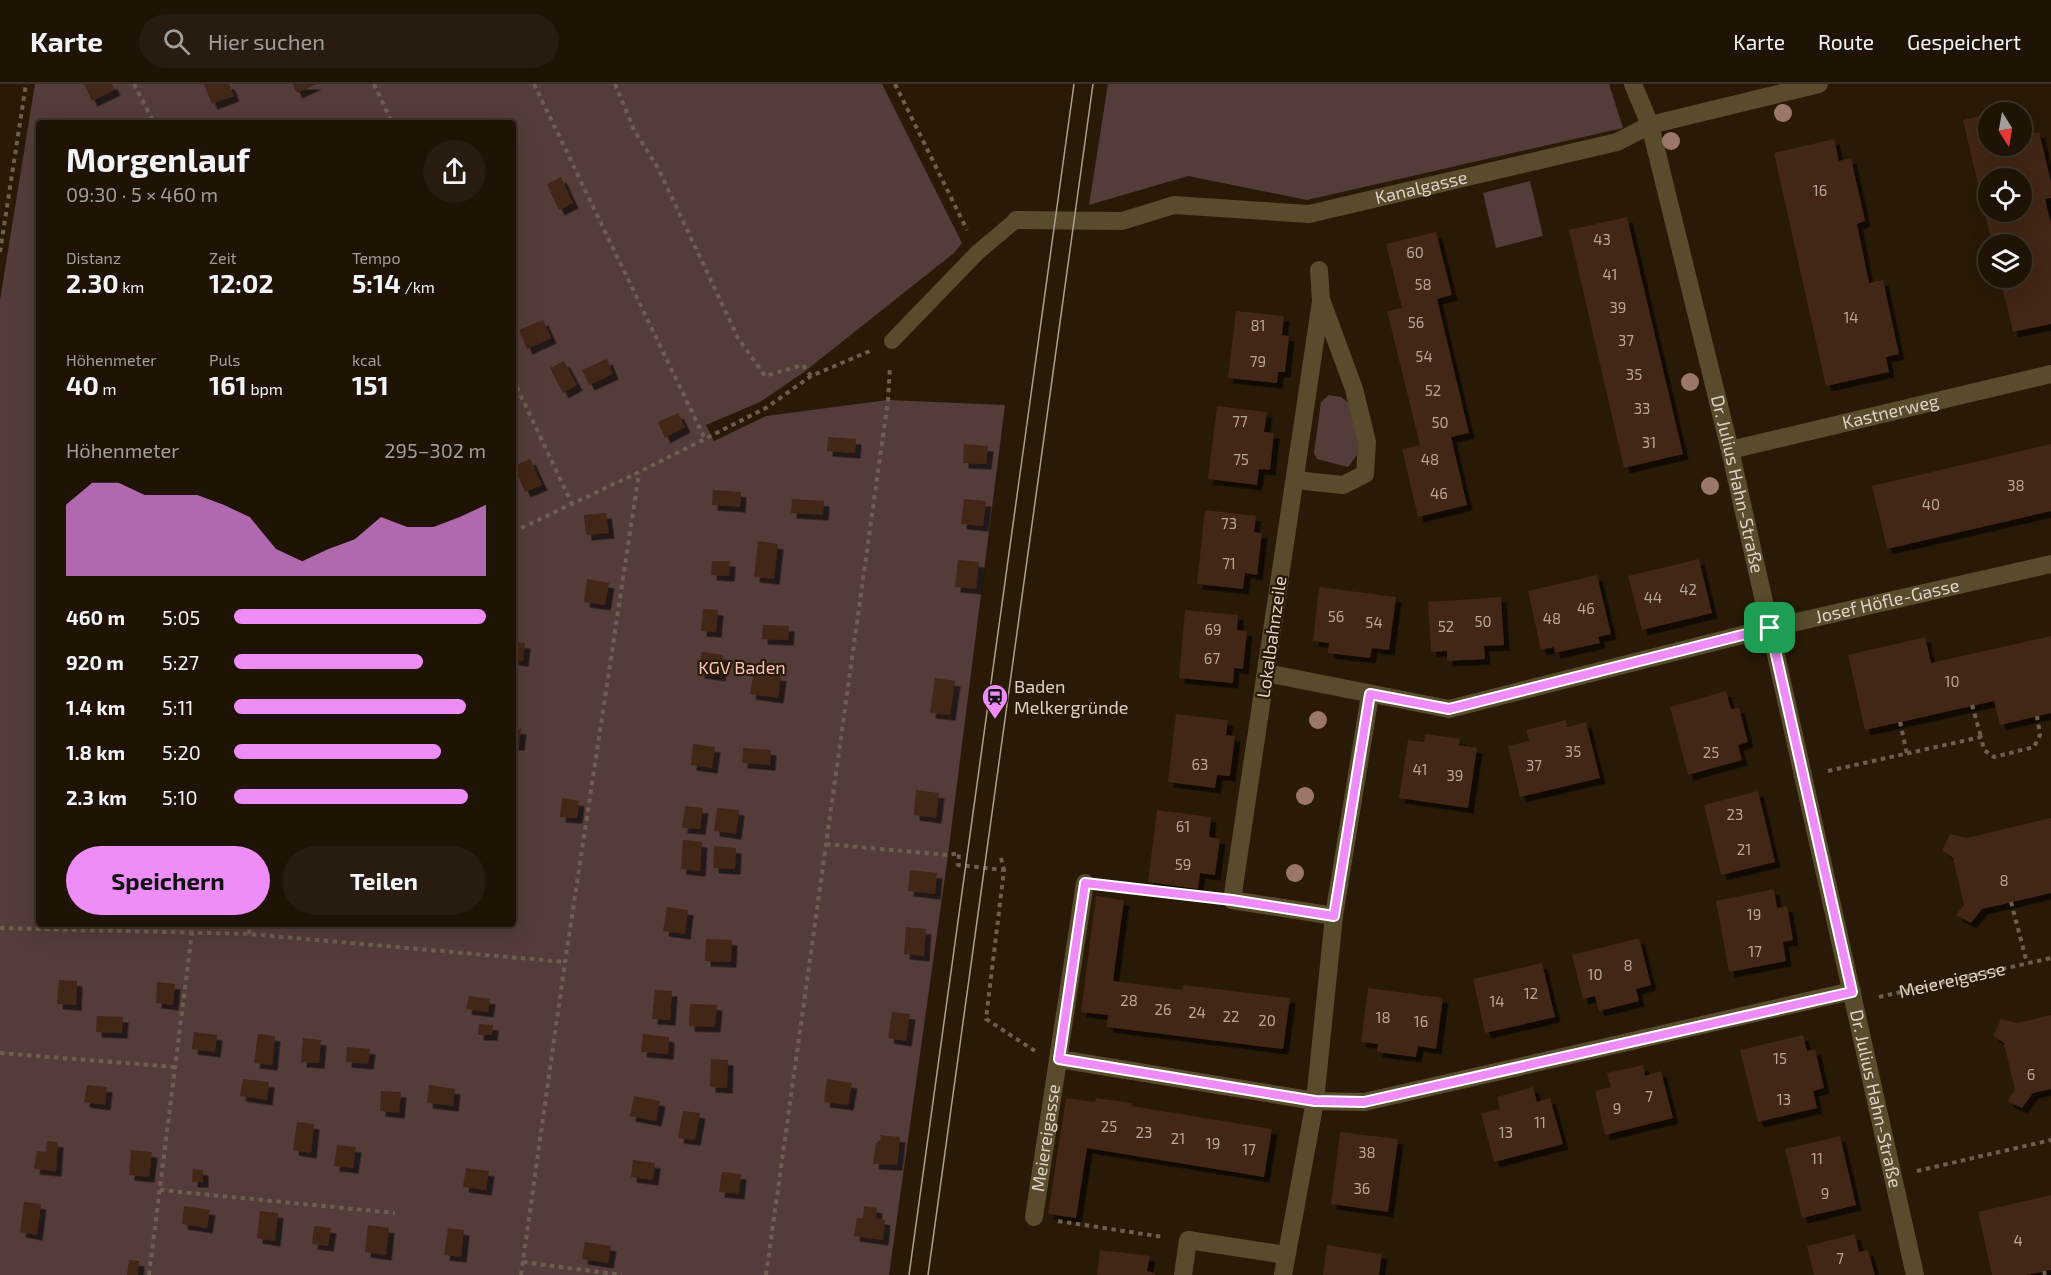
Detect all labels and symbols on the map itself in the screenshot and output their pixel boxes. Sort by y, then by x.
north arrow [1978,102,2032,156]
street label: Kanalgasse [1373,165,1469,208]
house number: 16 [1813,181,1827,199]
house number: 43 [1593,230,1611,248]
house number: 60 [1406,243,1424,261]
house number: 41 [1602,265,1618,283]
house number: 58 [1414,275,1432,293]
house number: 39 [1610,298,1626,316]
house number: 14 [1843,308,1859,326]
house number: 56 [1408,313,1424,331]
house number: 81 [1250,316,1266,334]
house number: 37 [1618,331,1634,349]
house number: 54 [1415,347,1433,365]
house number: 79 [1250,352,1266,370]
house number: 35 [1626,365,1642,383]
house number: 52 [1425,381,1441,399]
street label: Kastnerweg [1840,389,1941,433]
street label: Dr. Julius Hahn-Straße [1707,393,1769,575]
house number: 33 [1634,399,1650,417]
house number: 77 [1232,412,1248,430]
house number: 50 [1431,413,1449,431]
house number: 31 [1642,433,1656,451]
house number: 75 [1233,450,1249,468]
house number: 48 [1421,450,1439,468]
house number: 38 [2007,476,2025,494]
house number: 46 [1430,484,1448,502]
house number: 40 [1922,495,1940,513]
house number: 73 [1221,514,1237,532]
house number: 71 [1222,554,1236,572]
street label: Josef Höfle-Gasse [1813,573,1961,627]
street label: Lokalbahnzeile [1252,574,1290,699]
house number: 42 [1679,580,1697,598]
house number: 44 [1644,588,1662,606]
house number: 46 [1577,599,1595,617]
pin [1744,602,1795,653]
house number: 56 [1328,607,1344,625]
house number: 48 [1543,609,1561,627]
house number: 50 [1474,612,1492,630]
house number: 54 [1365,613,1383,631]
house number: 52 [1438,617,1454,635]
house number: 69 [1204,620,1222,638]
house number: 67 [1204,649,1220,667]
park label: KGV Baden [698,656,786,678]
house number: 10 [1944,672,1960,690]
place label: Baden Melkergründe [1014,675,1128,718]
station icon: Baden Melkergründe [980,682,1010,720]
house number: 35 [1565,742,1581,760]
house number: 25 [1703,743,1719,761]
house number: 63 [1192,755,1208,773]
house number: 37 [1526,756,1542,774]
house number: 41 [1412,760,1428,778]
house number: 39 [1447,766,1463,784]
house number: 23 [1727,805,1743,823]
house number: 61 [1176,817,1190,835]
house number: 21 [1737,840,1751,858]
house number: 59 [1175,855,1191,873]
house number: 8 [1999,871,2009,889]
house number: 19 [1747,905,1761,923]
house number: 17 [1748,942,1762,960]
house number: 8 [1623,956,1633,974]
street label: Meiereigasse [1897,957,2007,1002]
house number: 10 [1587,965,1603,983]
house number: 12 [1524,984,1538,1002]
house number: 28 [1120,991,1138,1009]
house number: 14 [1489,992,1505,1010]
house number: 26 [1154,1000,1172,1018]
house number: 24 [1188,1003,1206,1021]
house number: 22 [1223,1007,1239,1025]
street label: Dr. Julius Hahn-Straße [1846,1007,1907,1190]
house number: 18 [1375,1008,1391,1026]
house number: 20 [1258,1011,1276,1029]
house number: 16 [1414,1012,1428,1030]
house number: 15 [1773,1049,1787,1067]
house number: 6 [2027,1065,2035,1083]
street label: Meiereigasse [1026,1082,1064,1193]
house number: 7 [1645,1087,1653,1105]
house number: 13 [1777,1090,1791,1108]
house number: 9 [1613,1099,1621,1117]
house number: 11 [1534,1113,1546,1131]
house number: 25 [1101,1117,1117,1135]
house number: 23 [1136,1123,1152,1141]
house number: 13 [1499,1123,1513,1141]
house number: 21 [1171,1129,1185,1147]
house number: 19 [1206,1134,1220,1152]
house number: 17 [1242,1140,1256,1158]
house number: 38 [1358,1143,1376,1161]
house number: 11 [1811,1149,1823,1167]
house number: 36 [1354,1179,1370,1197]
house number: 9 [1821,1184,1829,1202]
house number: 4 [2013,1231,2023,1249]
house number: 7 [1836,1249,1844,1267]

